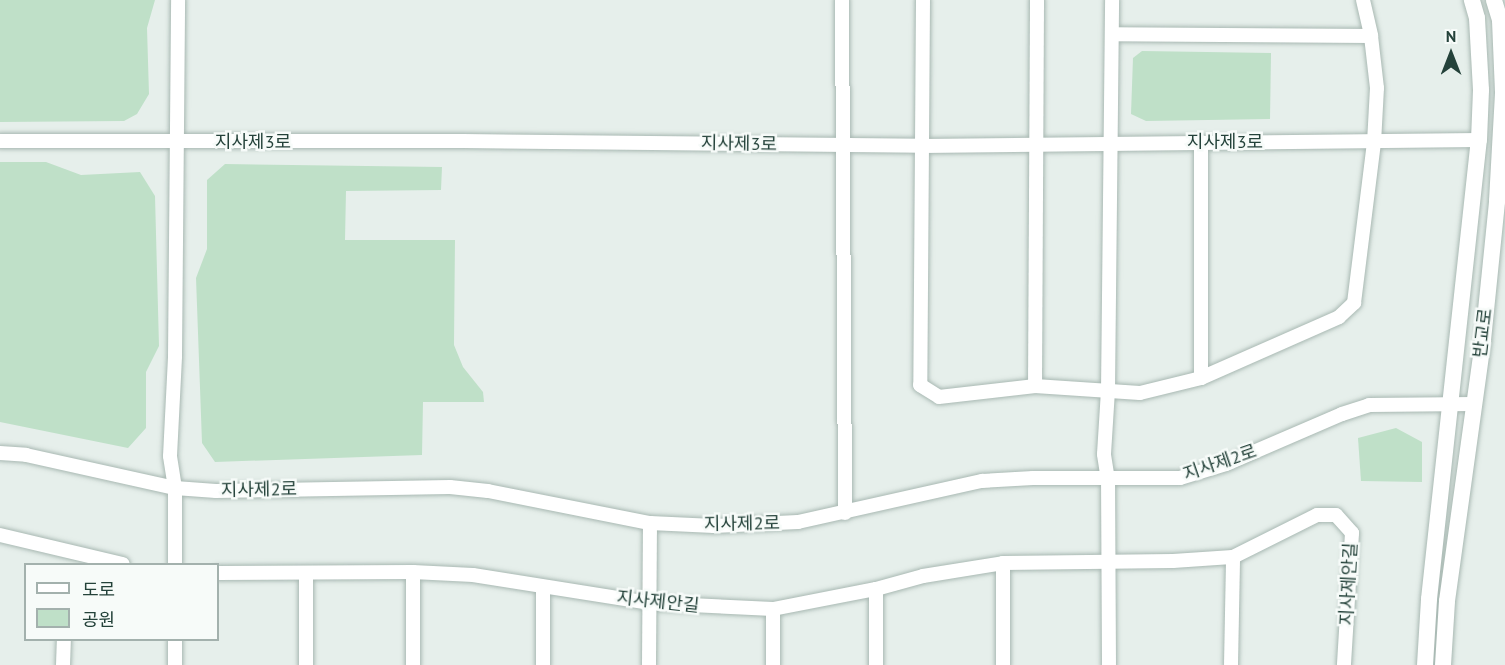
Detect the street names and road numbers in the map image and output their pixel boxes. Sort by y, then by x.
street label: 지사제3로 [215,131,291,153]
street label: 지사제3로 [1187,131,1263,153]
street label: 지사제3로 [701,133,777,155]
street label: 반교로 [1469,307,1497,359]
street label: 지사제2로 [1181,440,1259,486]
street label: 지사제2로 [221,479,297,501]
street label: 지사제2로 [704,513,780,535]
street label: 지사제안길 [1336,542,1362,626]
street label: 지사제안길 [616,587,700,617]

